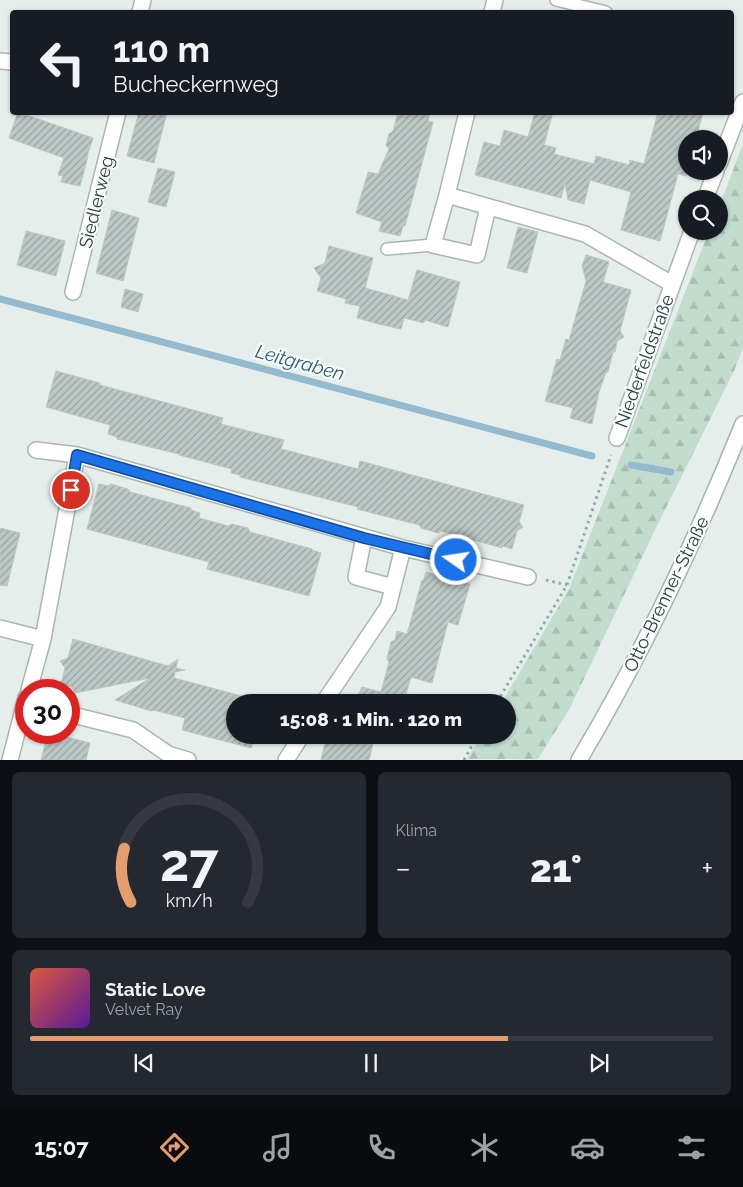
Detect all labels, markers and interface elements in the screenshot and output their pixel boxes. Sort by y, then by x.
text: 110 m [113,29,210,70]
icon: left [30,30,95,95]
text: Bucheckernweg [113,71,279,97]
map controls [678,130,728,240]
button: sound [678,130,728,180]
street label: Siedlerweg [74,154,118,250]
button: search [678,190,728,240]
street label: Niederfeldstraße [610,291,678,430]
water label: Leitgraben [253,340,347,384]
pin [50,469,92,511]
icon: arrive [57,476,85,504]
street label: Otto-Brenner-Straße [619,512,713,675]
position arrow [429,533,481,585]
speed limit sign: 30 [15,679,80,744]
text: 15:08 · 1 Min. · 120 m [280,708,462,730]
text: Klima [396,821,437,840]
text: 27 [159,832,219,893]
text: 21° [530,846,582,891]
text: − [396,852,411,885]
text: + [701,852,713,885]
text: km/h [165,890,212,911]
text: Static Love [105,978,206,1000]
text: Velvet Ray [105,1000,183,1019]
icon: previous [130,1049,158,1077]
icon: pause [357,1049,385,1077]
icon: next [585,1049,613,1077]
icon: directions [157,1130,192,1165]
icon: music [260,1130,295,1165]
icon: phone [364,1130,399,1165]
icon: climate [467,1130,502,1165]
icon: car [570,1130,605,1165]
icon: filters [674,1130,709,1165]
text: 15:07 [34,1134,89,1160]

